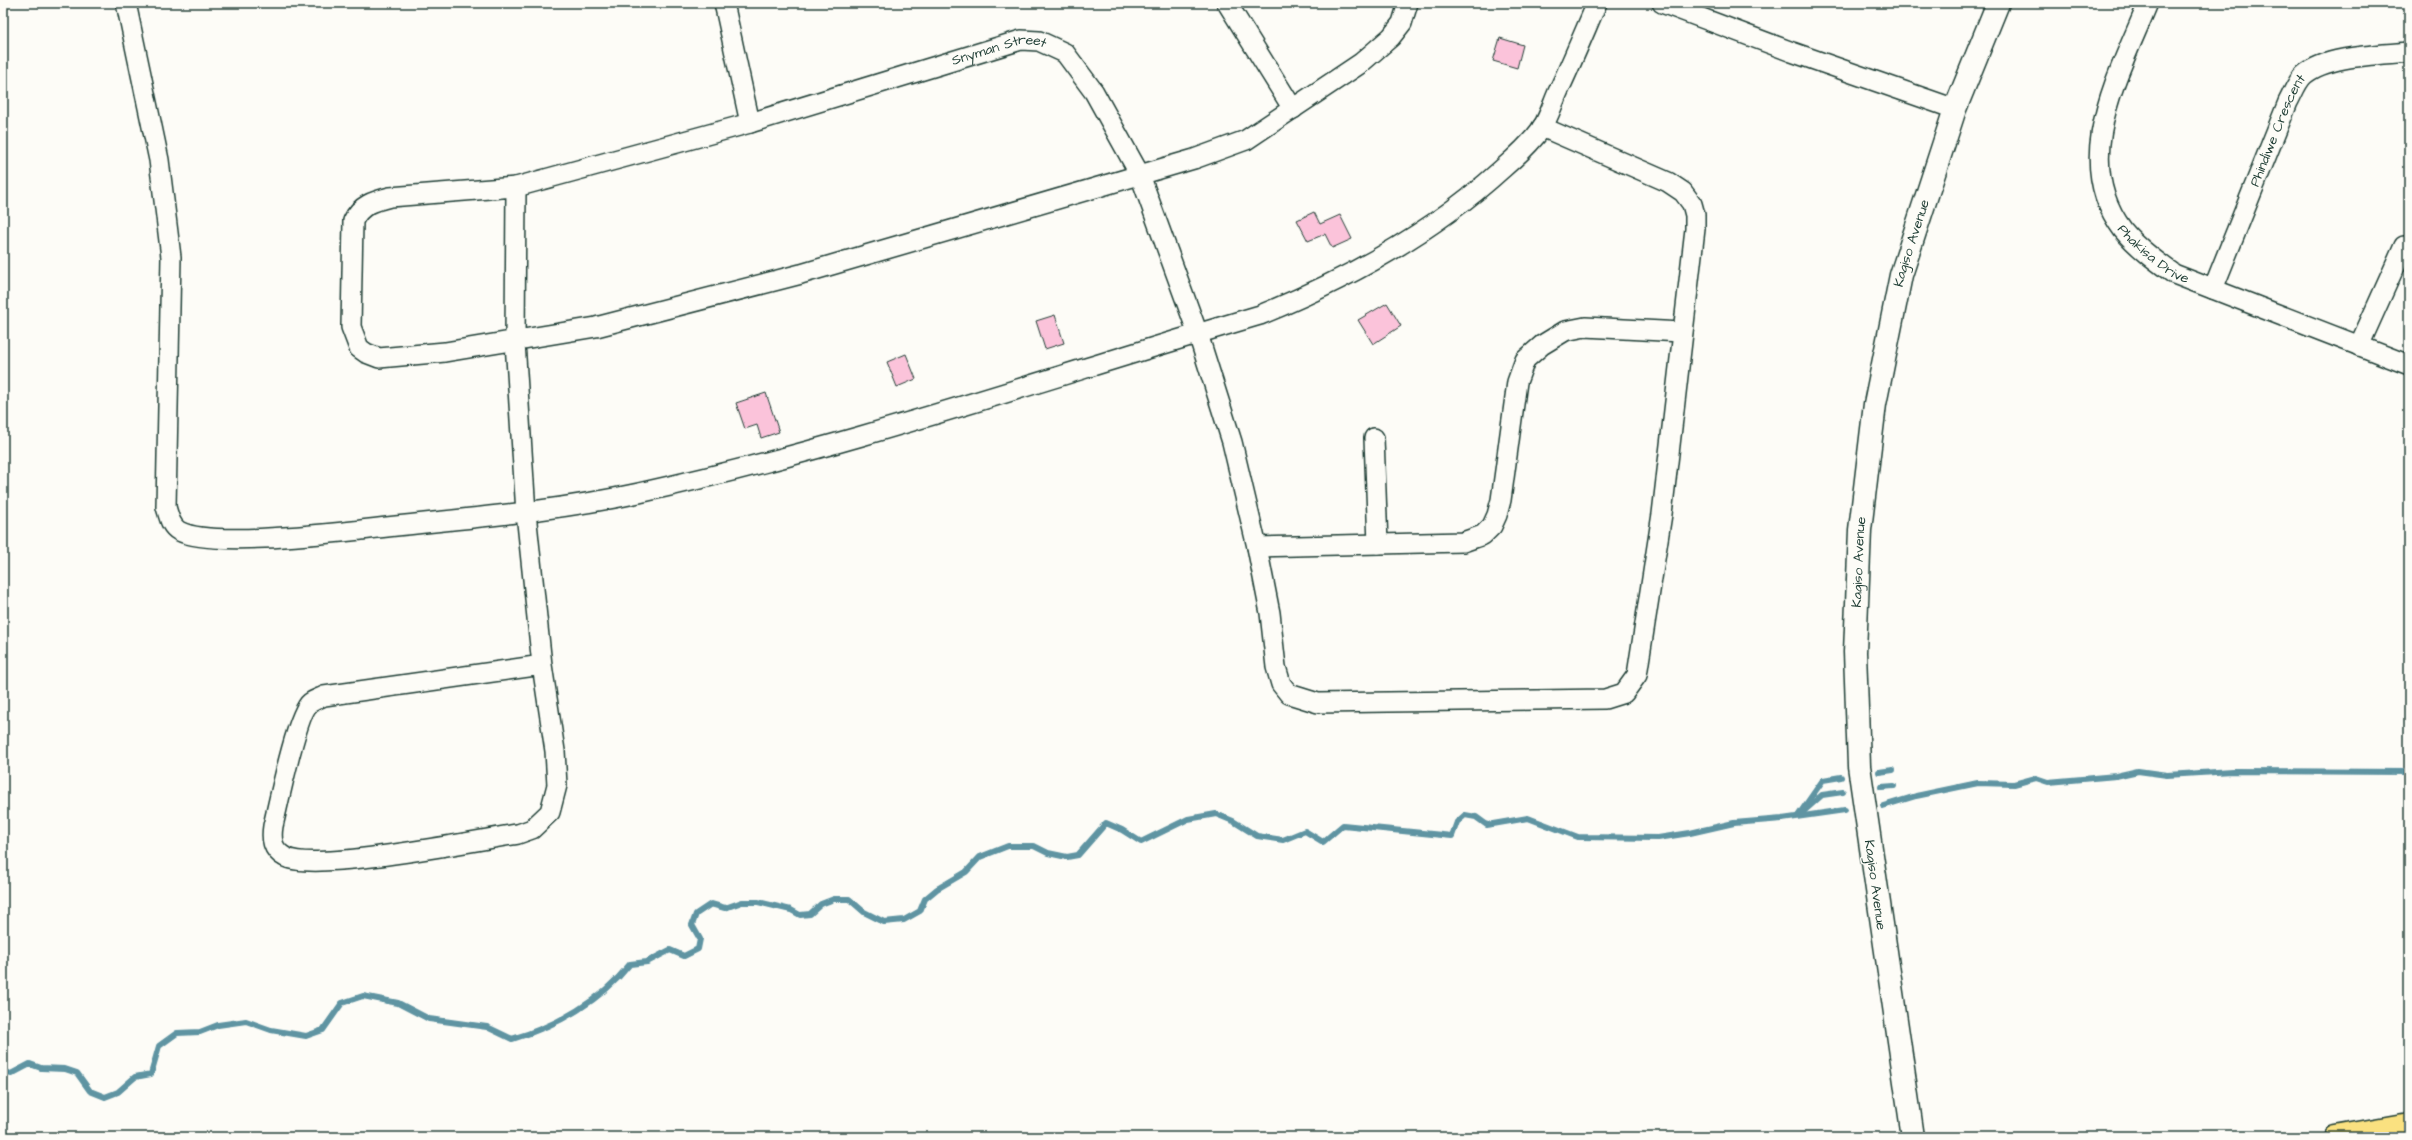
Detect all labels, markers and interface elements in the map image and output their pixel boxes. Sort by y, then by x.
street label: Snyman Street [949,30,1050,71]
street label: Phindiwe Crescent [2245,70,2311,190]
street label: Kagiso Avenue [1889,196,1935,289]
street label: Phakisa Drive [2112,220,2192,289]
street label: Kagiso Avenue [1847,515,1872,608]
street label: Kagiso Avenue [1859,839,1891,932]

